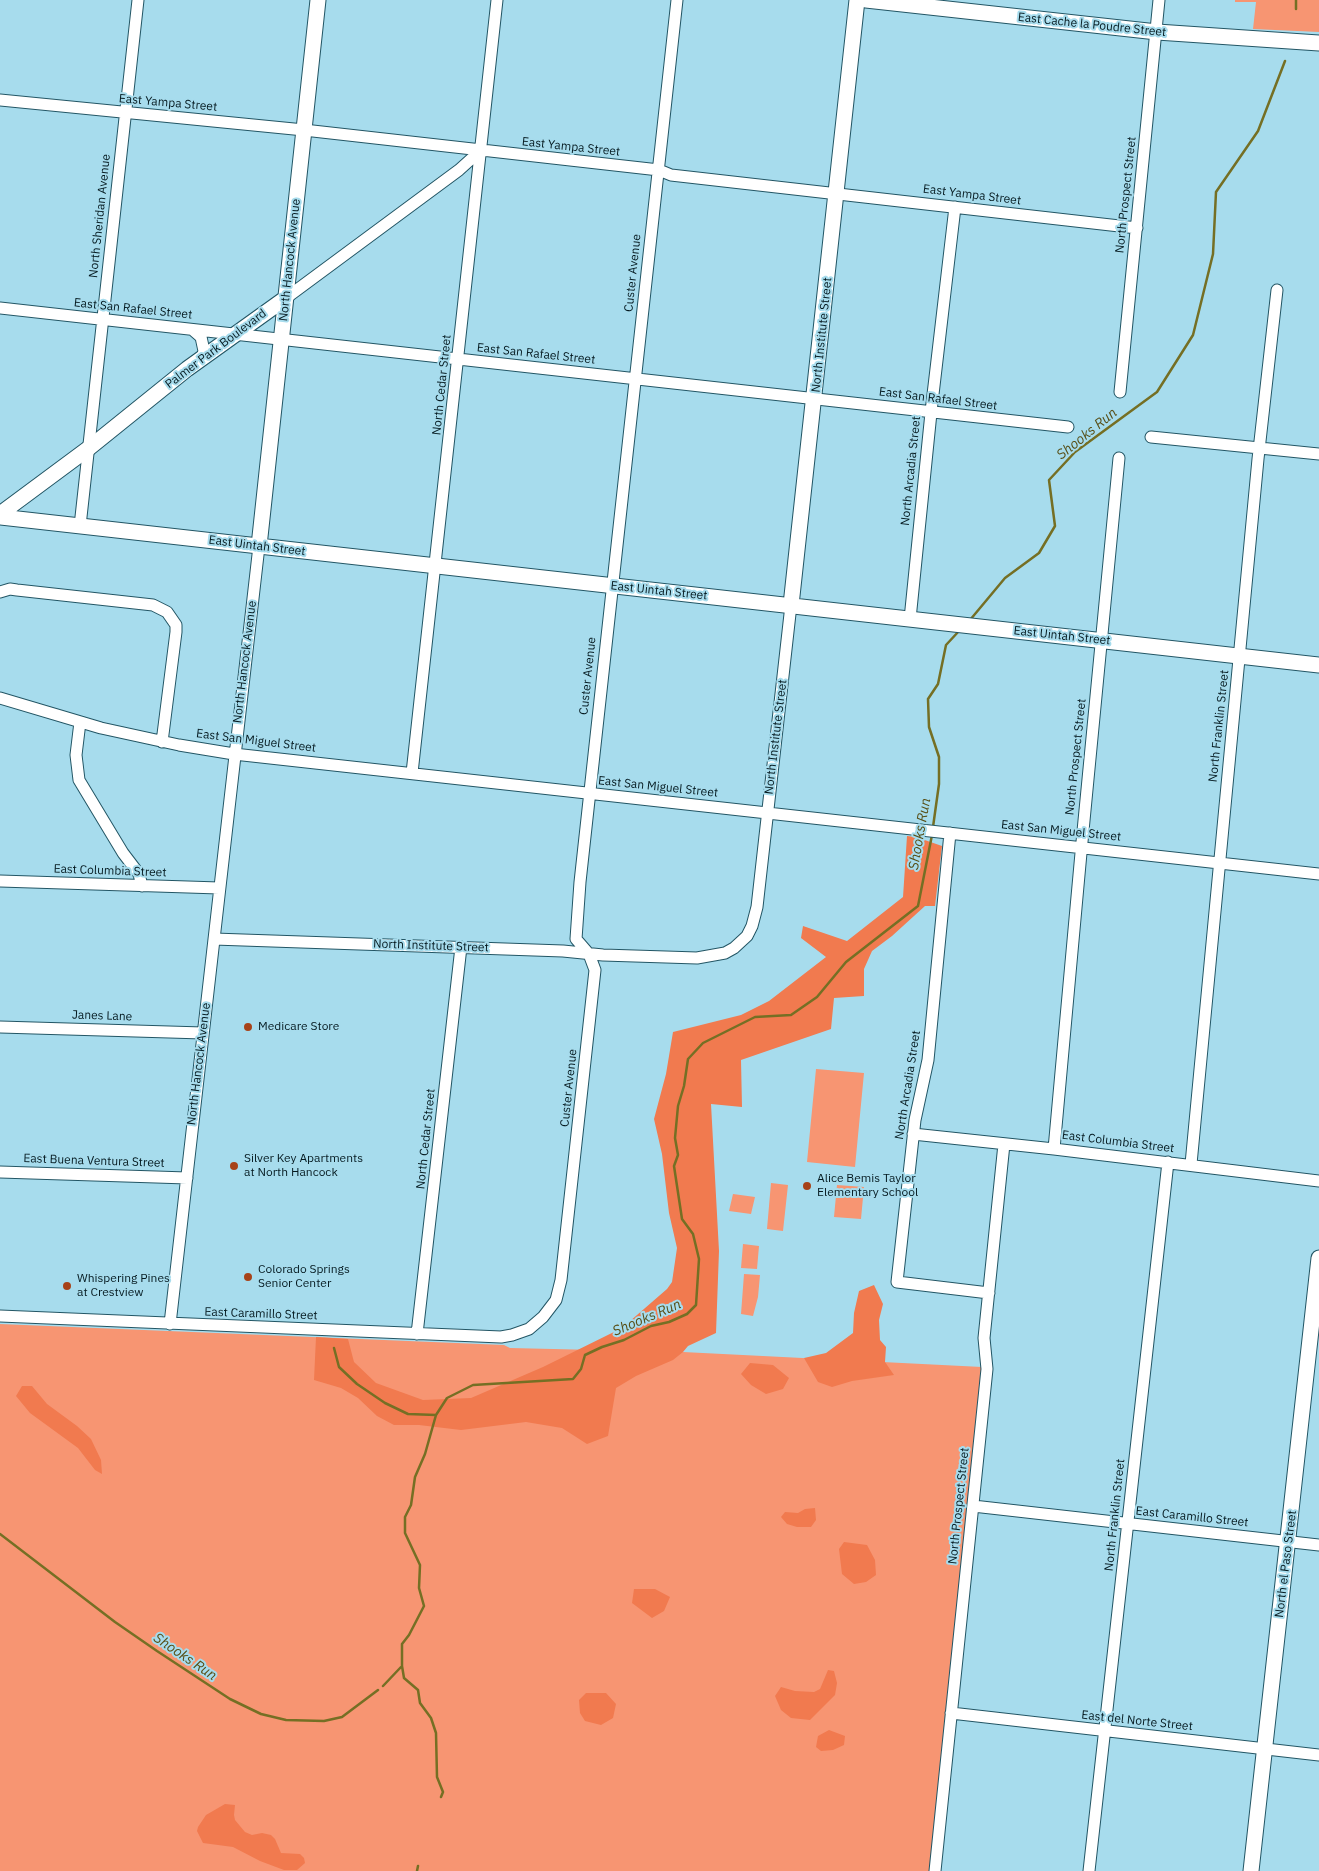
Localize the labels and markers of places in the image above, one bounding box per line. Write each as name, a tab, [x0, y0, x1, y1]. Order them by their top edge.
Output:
place label: Medicare Store	[258, 1020, 339, 1034]
marker: Medicare Store	[242, 1021, 254, 1033]
place label: Silver Key Apartments at North Hancock	[244, 1152, 363, 1180]
marker: Silver Key Apartments at North Hancock	[228, 1160, 240, 1172]
place label: Alice Bemis Taylor Elementary School	[817, 1172, 918, 1200]
marker: Alice Bemis Taylor Elementary School	[801, 1180, 813, 1192]
place label: Colorado Springs Senior Center	[258, 1263, 350, 1291]
marker: Colorado Springs Senior Center	[242, 1271, 254, 1283]
place label: Whispering Pines at Crestview	[77, 1272, 170, 1300]
marker: Whispering Pines at Crestview	[61, 1280, 73, 1292]

